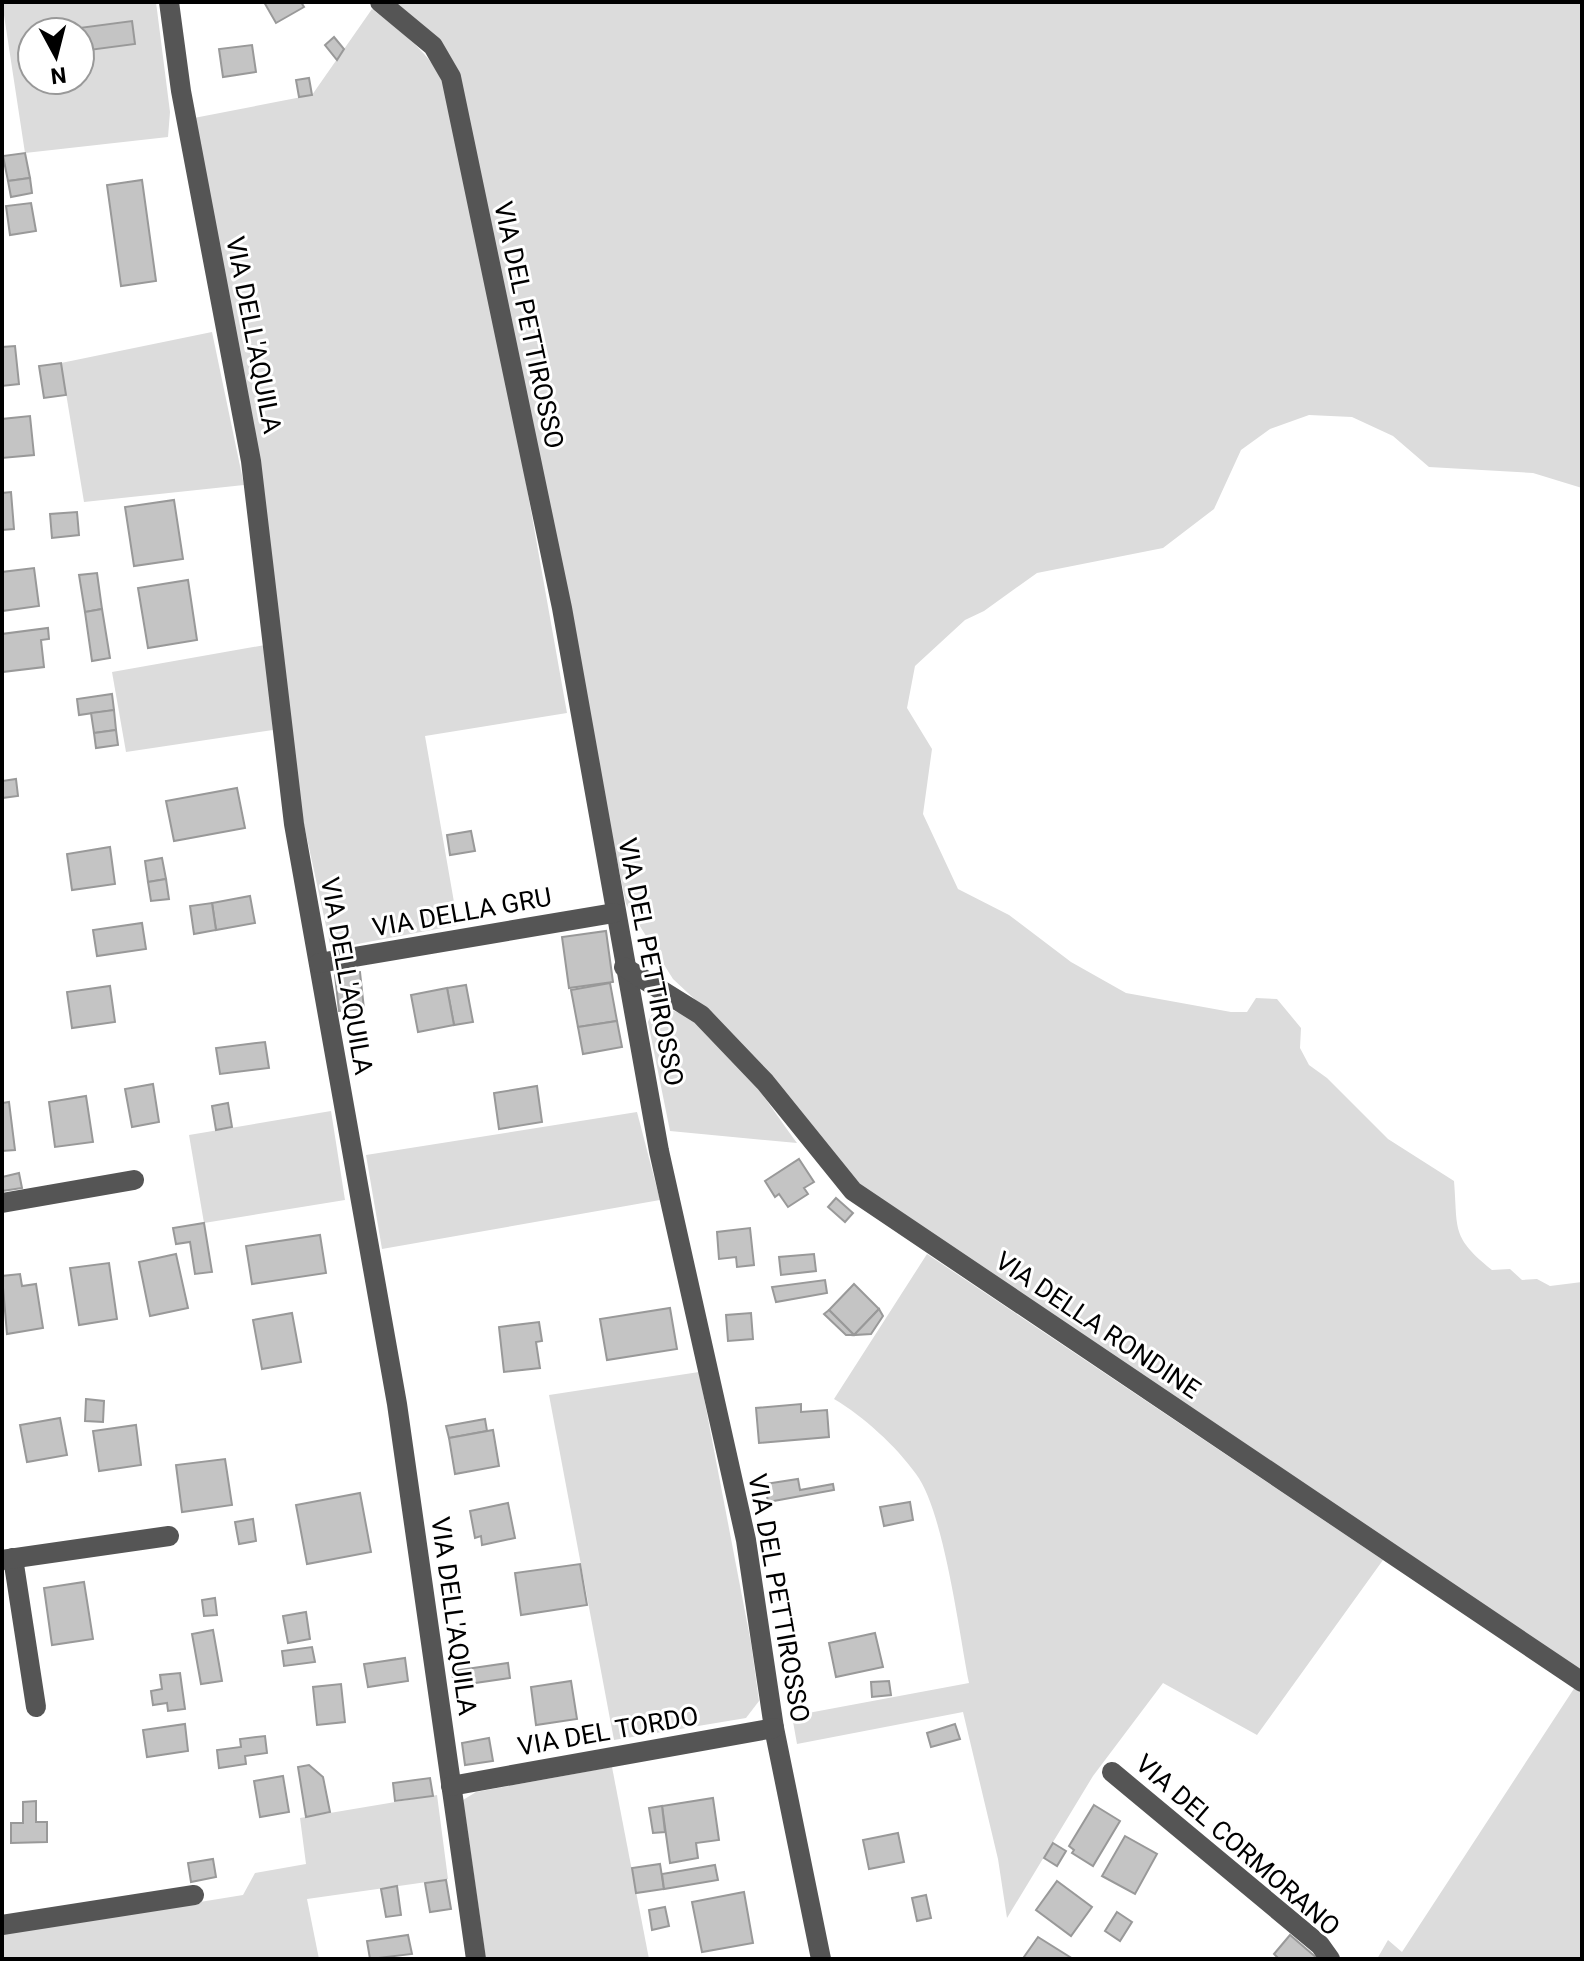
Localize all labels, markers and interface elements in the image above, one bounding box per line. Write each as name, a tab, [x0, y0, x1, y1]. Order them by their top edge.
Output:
north arrow	[16, 16, 96, 96]
text: N	[49, 62, 68, 89]
street label: VIA DEL PETTIROSSO	[488, 199, 570, 451]
street label: VIA DELL'AQUILA	[220, 234, 288, 436]
street label: VIA DEL PETTIROSSO	[612, 835, 690, 1089]
street label: VIA DELL'AQUILA	[315, 875, 379, 1077]
street label: VIA DELLA GRU	[370, 881, 554, 943]
street label: VIA DELLA RONDINE	[990, 1245, 1206, 1405]
street label: VIA DEL PETTIROSSO	[742, 1471, 816, 1725]
street label: VIA DELL'AQUILA	[425, 1515, 483, 1717]
street label: VIA DEL TORDO	[515, 1700, 701, 1762]
street label: VIA DEL CORMORANO	[1130, 1748, 1346, 1942]

